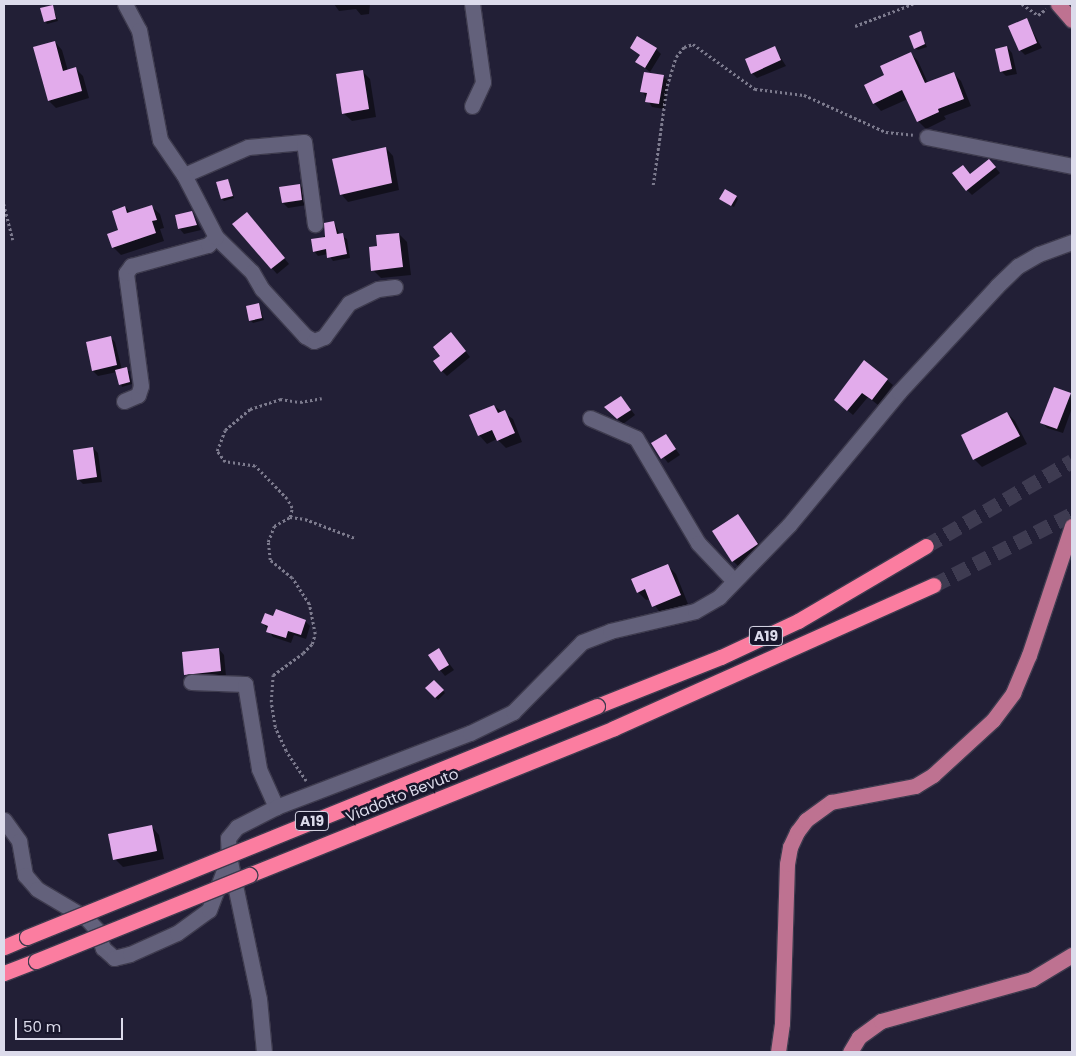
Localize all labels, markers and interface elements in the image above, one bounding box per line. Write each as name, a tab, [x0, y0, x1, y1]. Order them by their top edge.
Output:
road number: A19	[748, 624, 784, 648]
street label: Viadotto Bevuto	[343, 764, 461, 826]
road number: A19	[294, 809, 330, 832]
scale bar	[18, 1008, 125, 1040]
text: 50 m	[23, 1016, 61, 1037]

